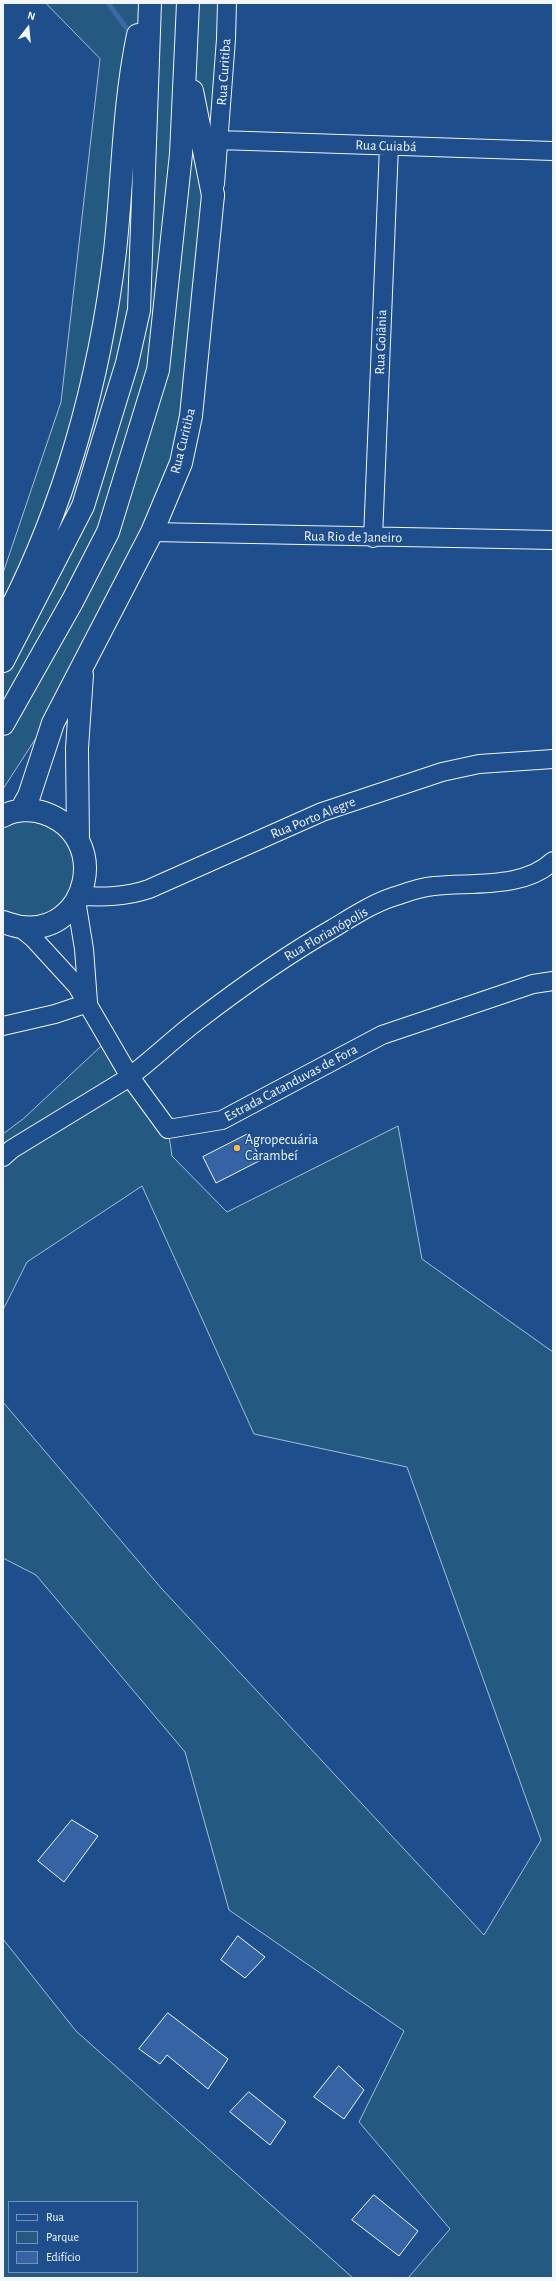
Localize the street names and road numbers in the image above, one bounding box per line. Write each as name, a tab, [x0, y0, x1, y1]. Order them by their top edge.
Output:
street label: Rua Curitiba	[213, 38, 235, 106]
street label: Rua Cuiabá	[355, 137, 417, 155]
street label: Rua Goiânia	[371, 309, 391, 375]
street label: Rua Curitiba	[167, 406, 199, 476]
street label: Rua Rio de Janeiro	[304, 528, 402, 546]
street label: Rua Porto Alegre	[268, 793, 358, 843]
street label: Rua Florianópolis	[281, 903, 371, 965]
street label: Estrada Catanduvas de Fora	[222, 1041, 360, 1125]

